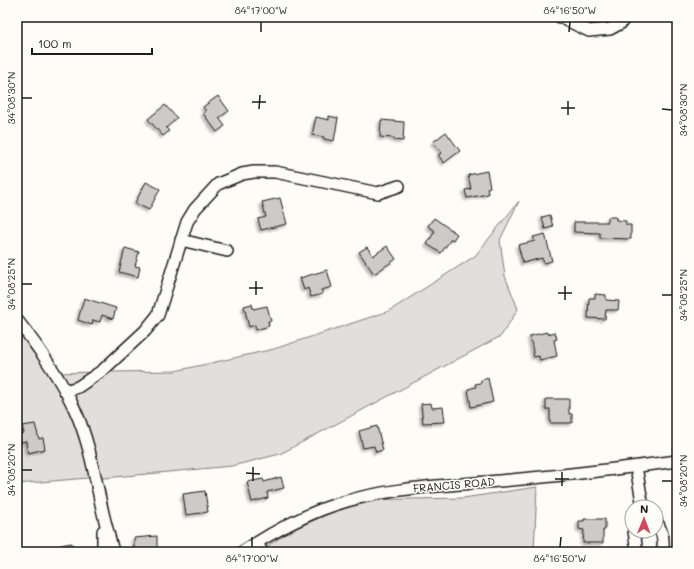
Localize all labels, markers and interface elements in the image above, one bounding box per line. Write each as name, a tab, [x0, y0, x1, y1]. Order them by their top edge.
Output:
text: 84°17'00"W	[235, 3, 288, 17]
text: 84°16'50"W	[544, 3, 597, 17]
scale bar	[32, 30, 152, 56]
text: 100 m	[38, 35, 72, 51]
text: 34°08'30"N	[4, 72, 18, 124]
text: 34°08'30"N	[676, 84, 690, 136]
text: 34°08'25"N	[4, 258, 18, 310]
text: 34°08'25"N	[676, 269, 690, 321]
text: 34°08'20"N	[4, 444, 18, 496]
text: 34°08'20"N	[676, 455, 690, 507]
street label: FRANCIS ROAD	[412, 473, 496, 496]
north arrow	[624, 499, 664, 539]
text: N	[640, 501, 648, 516]
text: 84°17'00"W	[226, 551, 279, 565]
text: 84°16'50"W	[534, 551, 587, 565]

